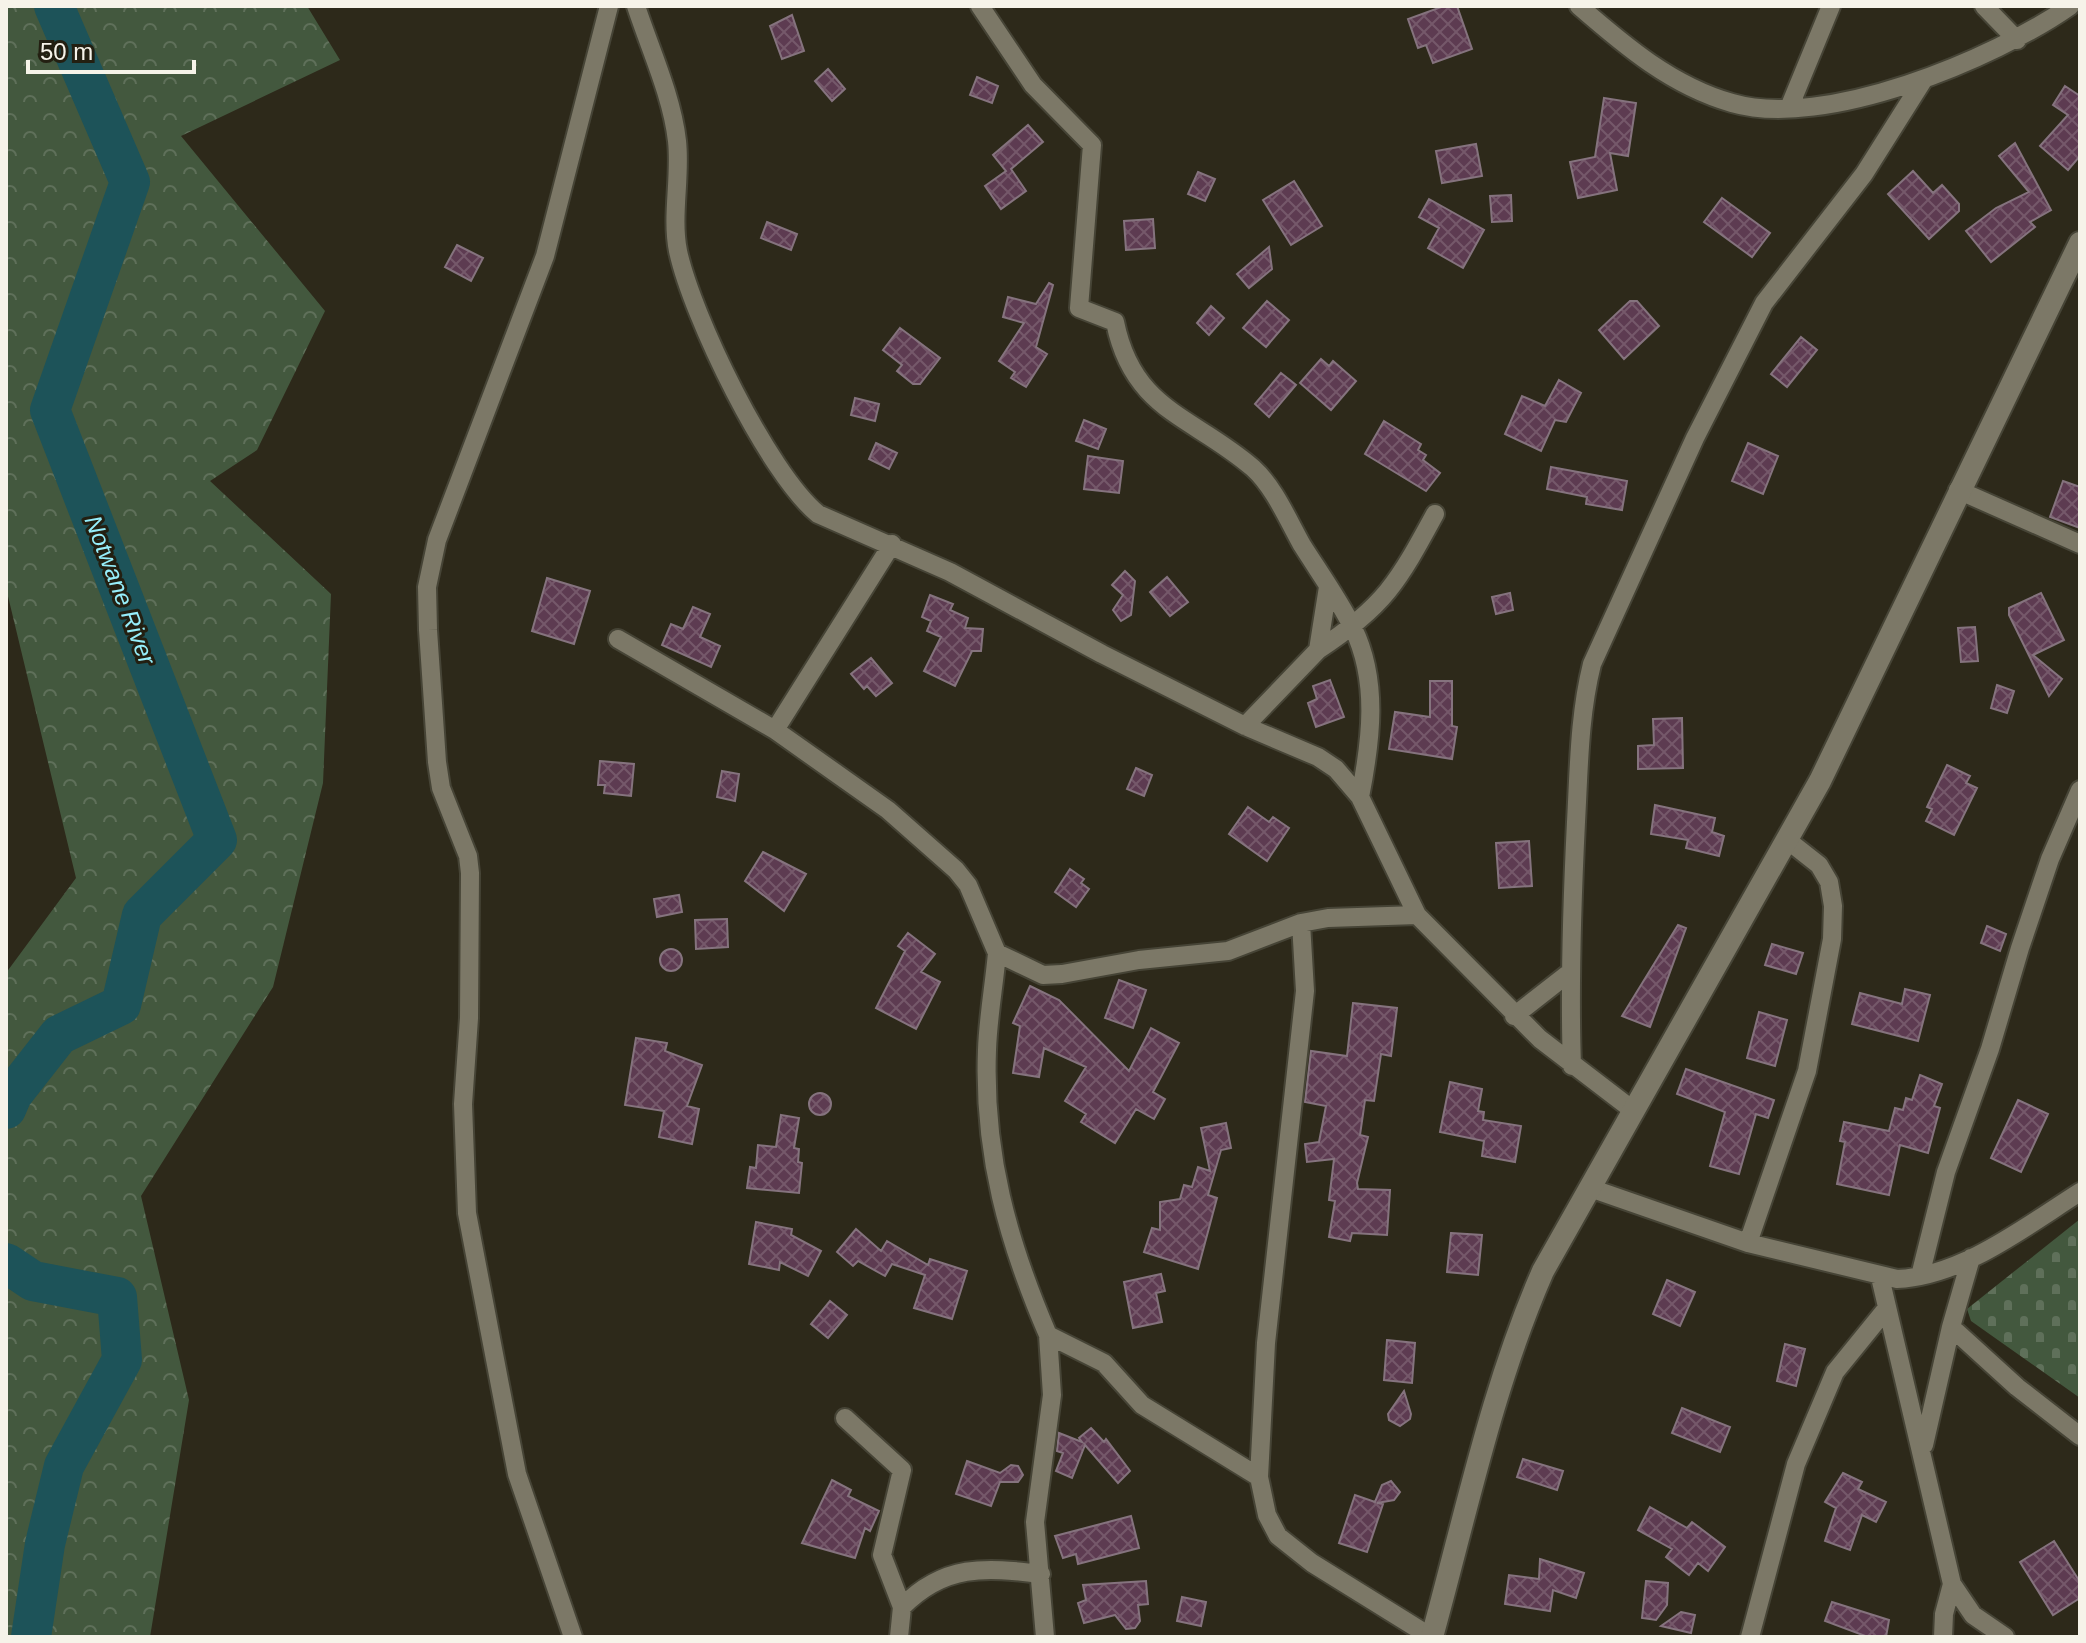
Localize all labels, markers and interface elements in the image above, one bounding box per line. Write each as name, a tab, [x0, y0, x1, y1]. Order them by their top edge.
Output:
scale bar	[28, 24, 194, 74]
text: 50 m	[40, 38, 93, 65]
water label: Notwane River	[80, 512, 162, 669]

